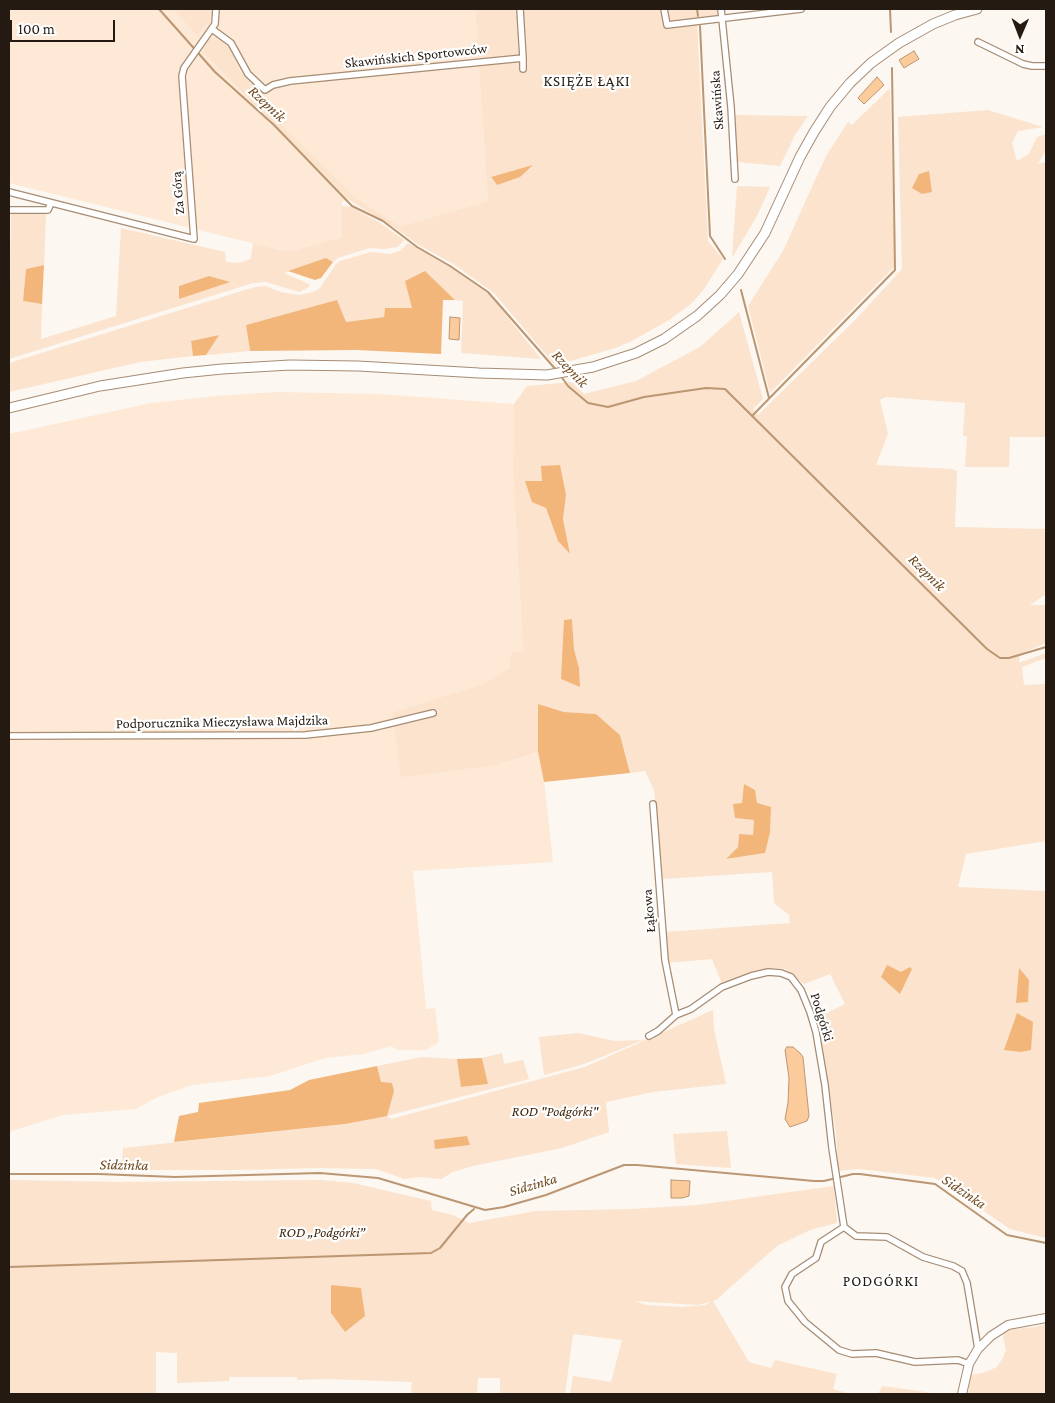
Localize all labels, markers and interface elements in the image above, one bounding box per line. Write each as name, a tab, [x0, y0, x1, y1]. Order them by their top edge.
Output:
scale bar	[12, 10, 118, 42]
north arrow	[995, 10, 1045, 60]
text: 100 m	[18, 21, 55, 37]
street label: Skawińskich Sportowców	[344, 40, 488, 72]
text: N	[1015, 42, 1025, 58]
street label: Skawińska	[707, 70, 727, 130]
district label: KSIĘŻE ŁĄKI	[542, 72, 632, 90]
water label: Rzepnik	[244, 82, 290, 126]
street label: Za Górą	[168, 171, 188, 215]
water label: Rzepnik	[548, 346, 592, 392]
water label: Rzepnik	[905, 551, 949, 595]
street label: Podporucznika Mieczysława Majdzika	[116, 712, 328, 732]
street label: Łąkowa	[639, 889, 659, 933]
street label: Podgórki	[807, 991, 837, 1043]
park label: ROD "Podgórki"	[512, 1104, 598, 1120]
water label: Sidzinka	[99, 1156, 149, 1174]
water label: Sidzinka	[507, 1170, 559, 1200]
water label: Sidzinka	[939, 1171, 989, 1213]
park label: ROD „Podgórki”	[279, 1225, 365, 1241]
district label: PODGÓRKI	[842, 1272, 920, 1290]

